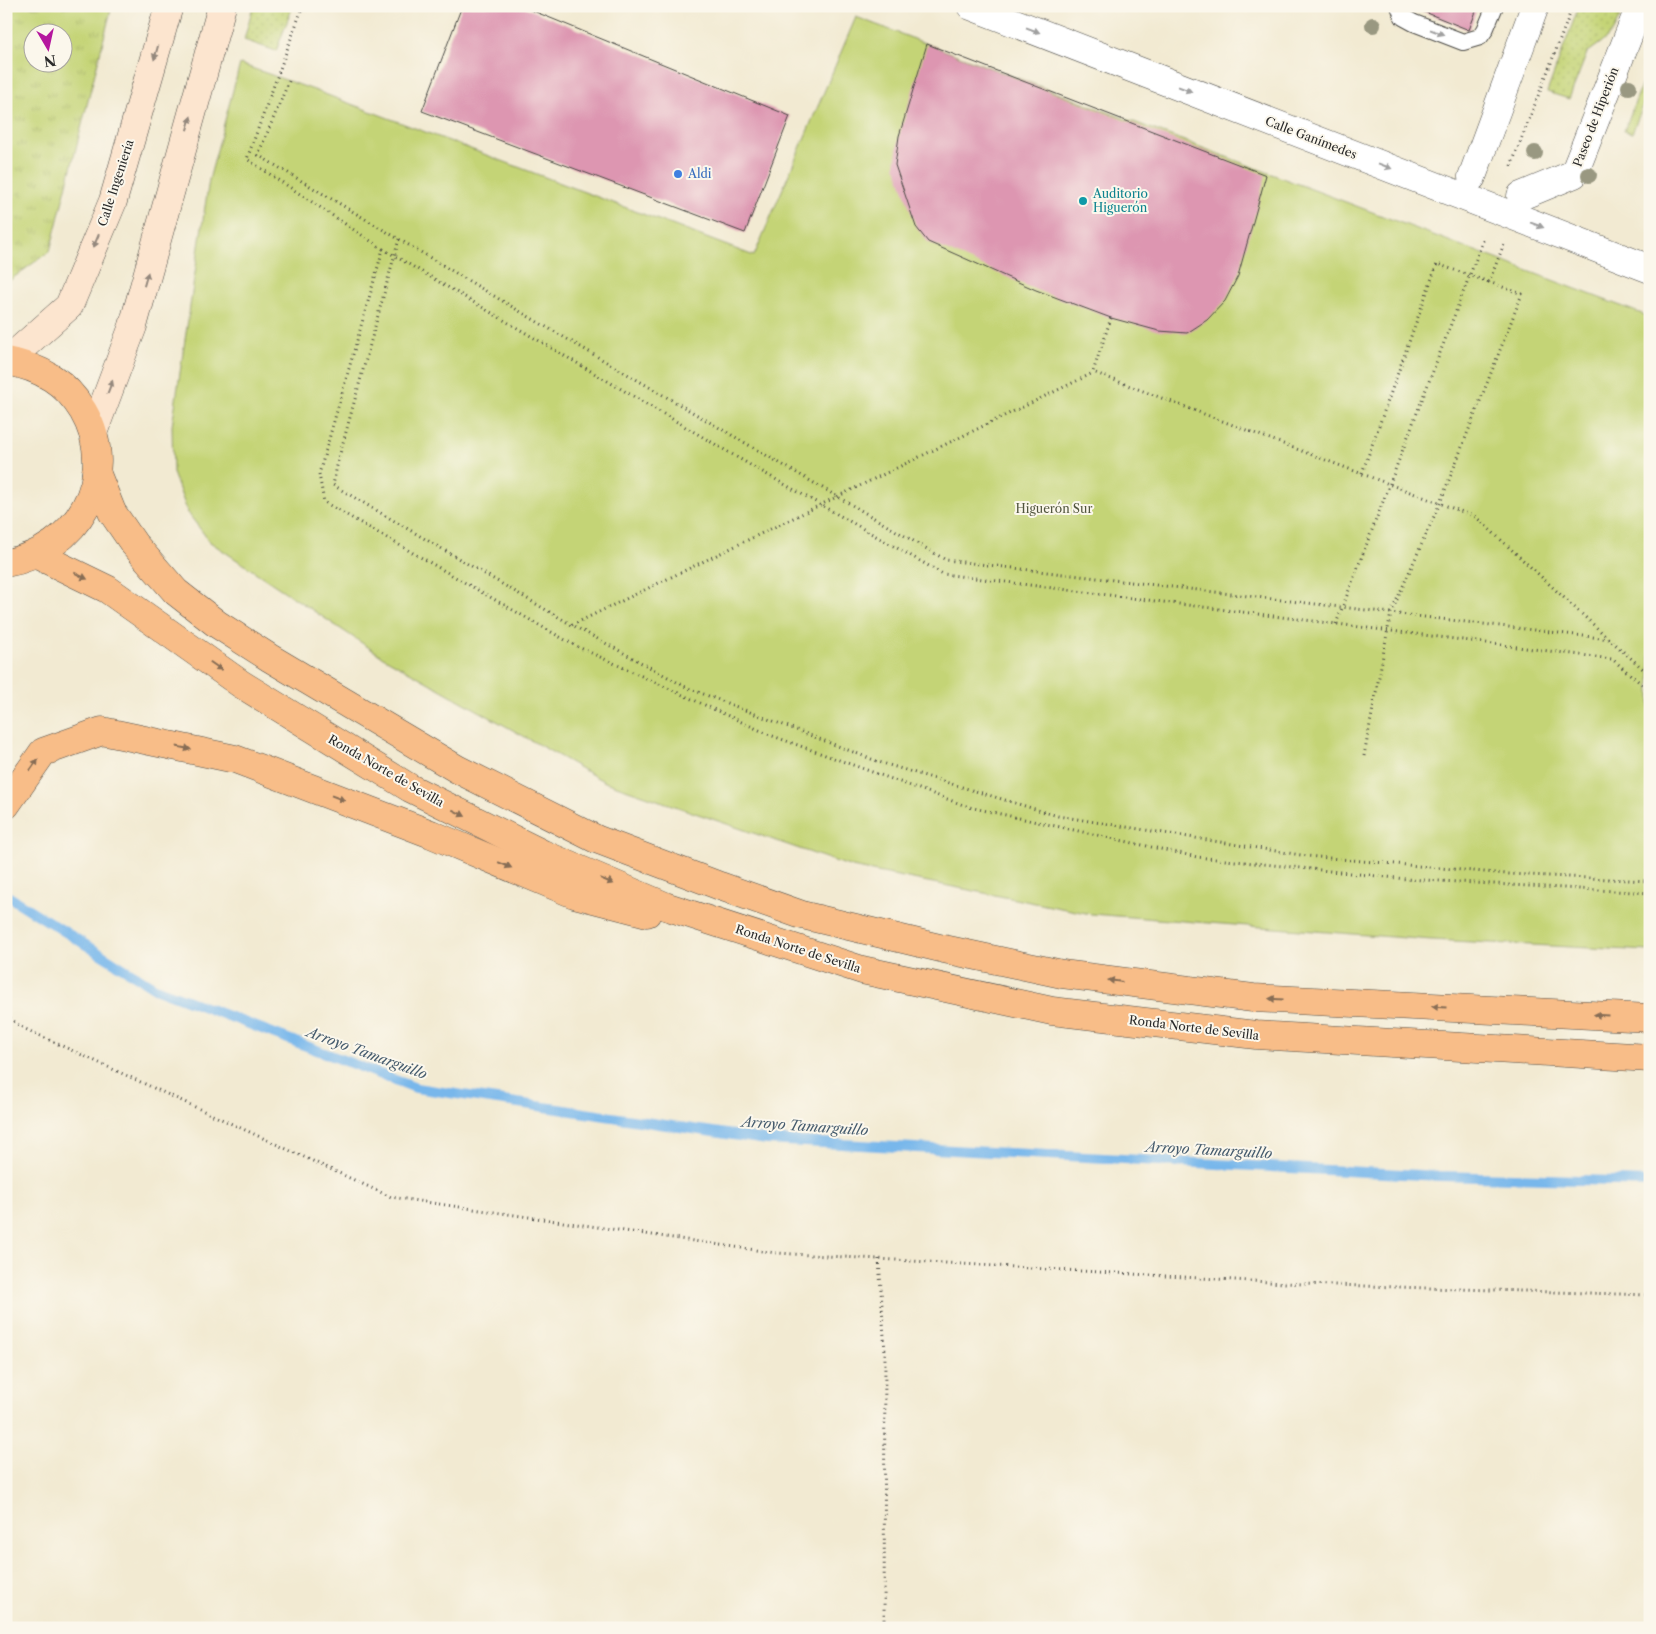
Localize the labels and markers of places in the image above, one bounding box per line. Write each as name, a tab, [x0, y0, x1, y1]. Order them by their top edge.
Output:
place label: Aldi	[687, 166, 712, 181]
marker: Aldi	[672, 168, 684, 180]
place label: Auditorio Higuerón	[1092, 186, 1148, 215]
marker: Auditorio Higuerón	[1077, 195, 1089, 207]

